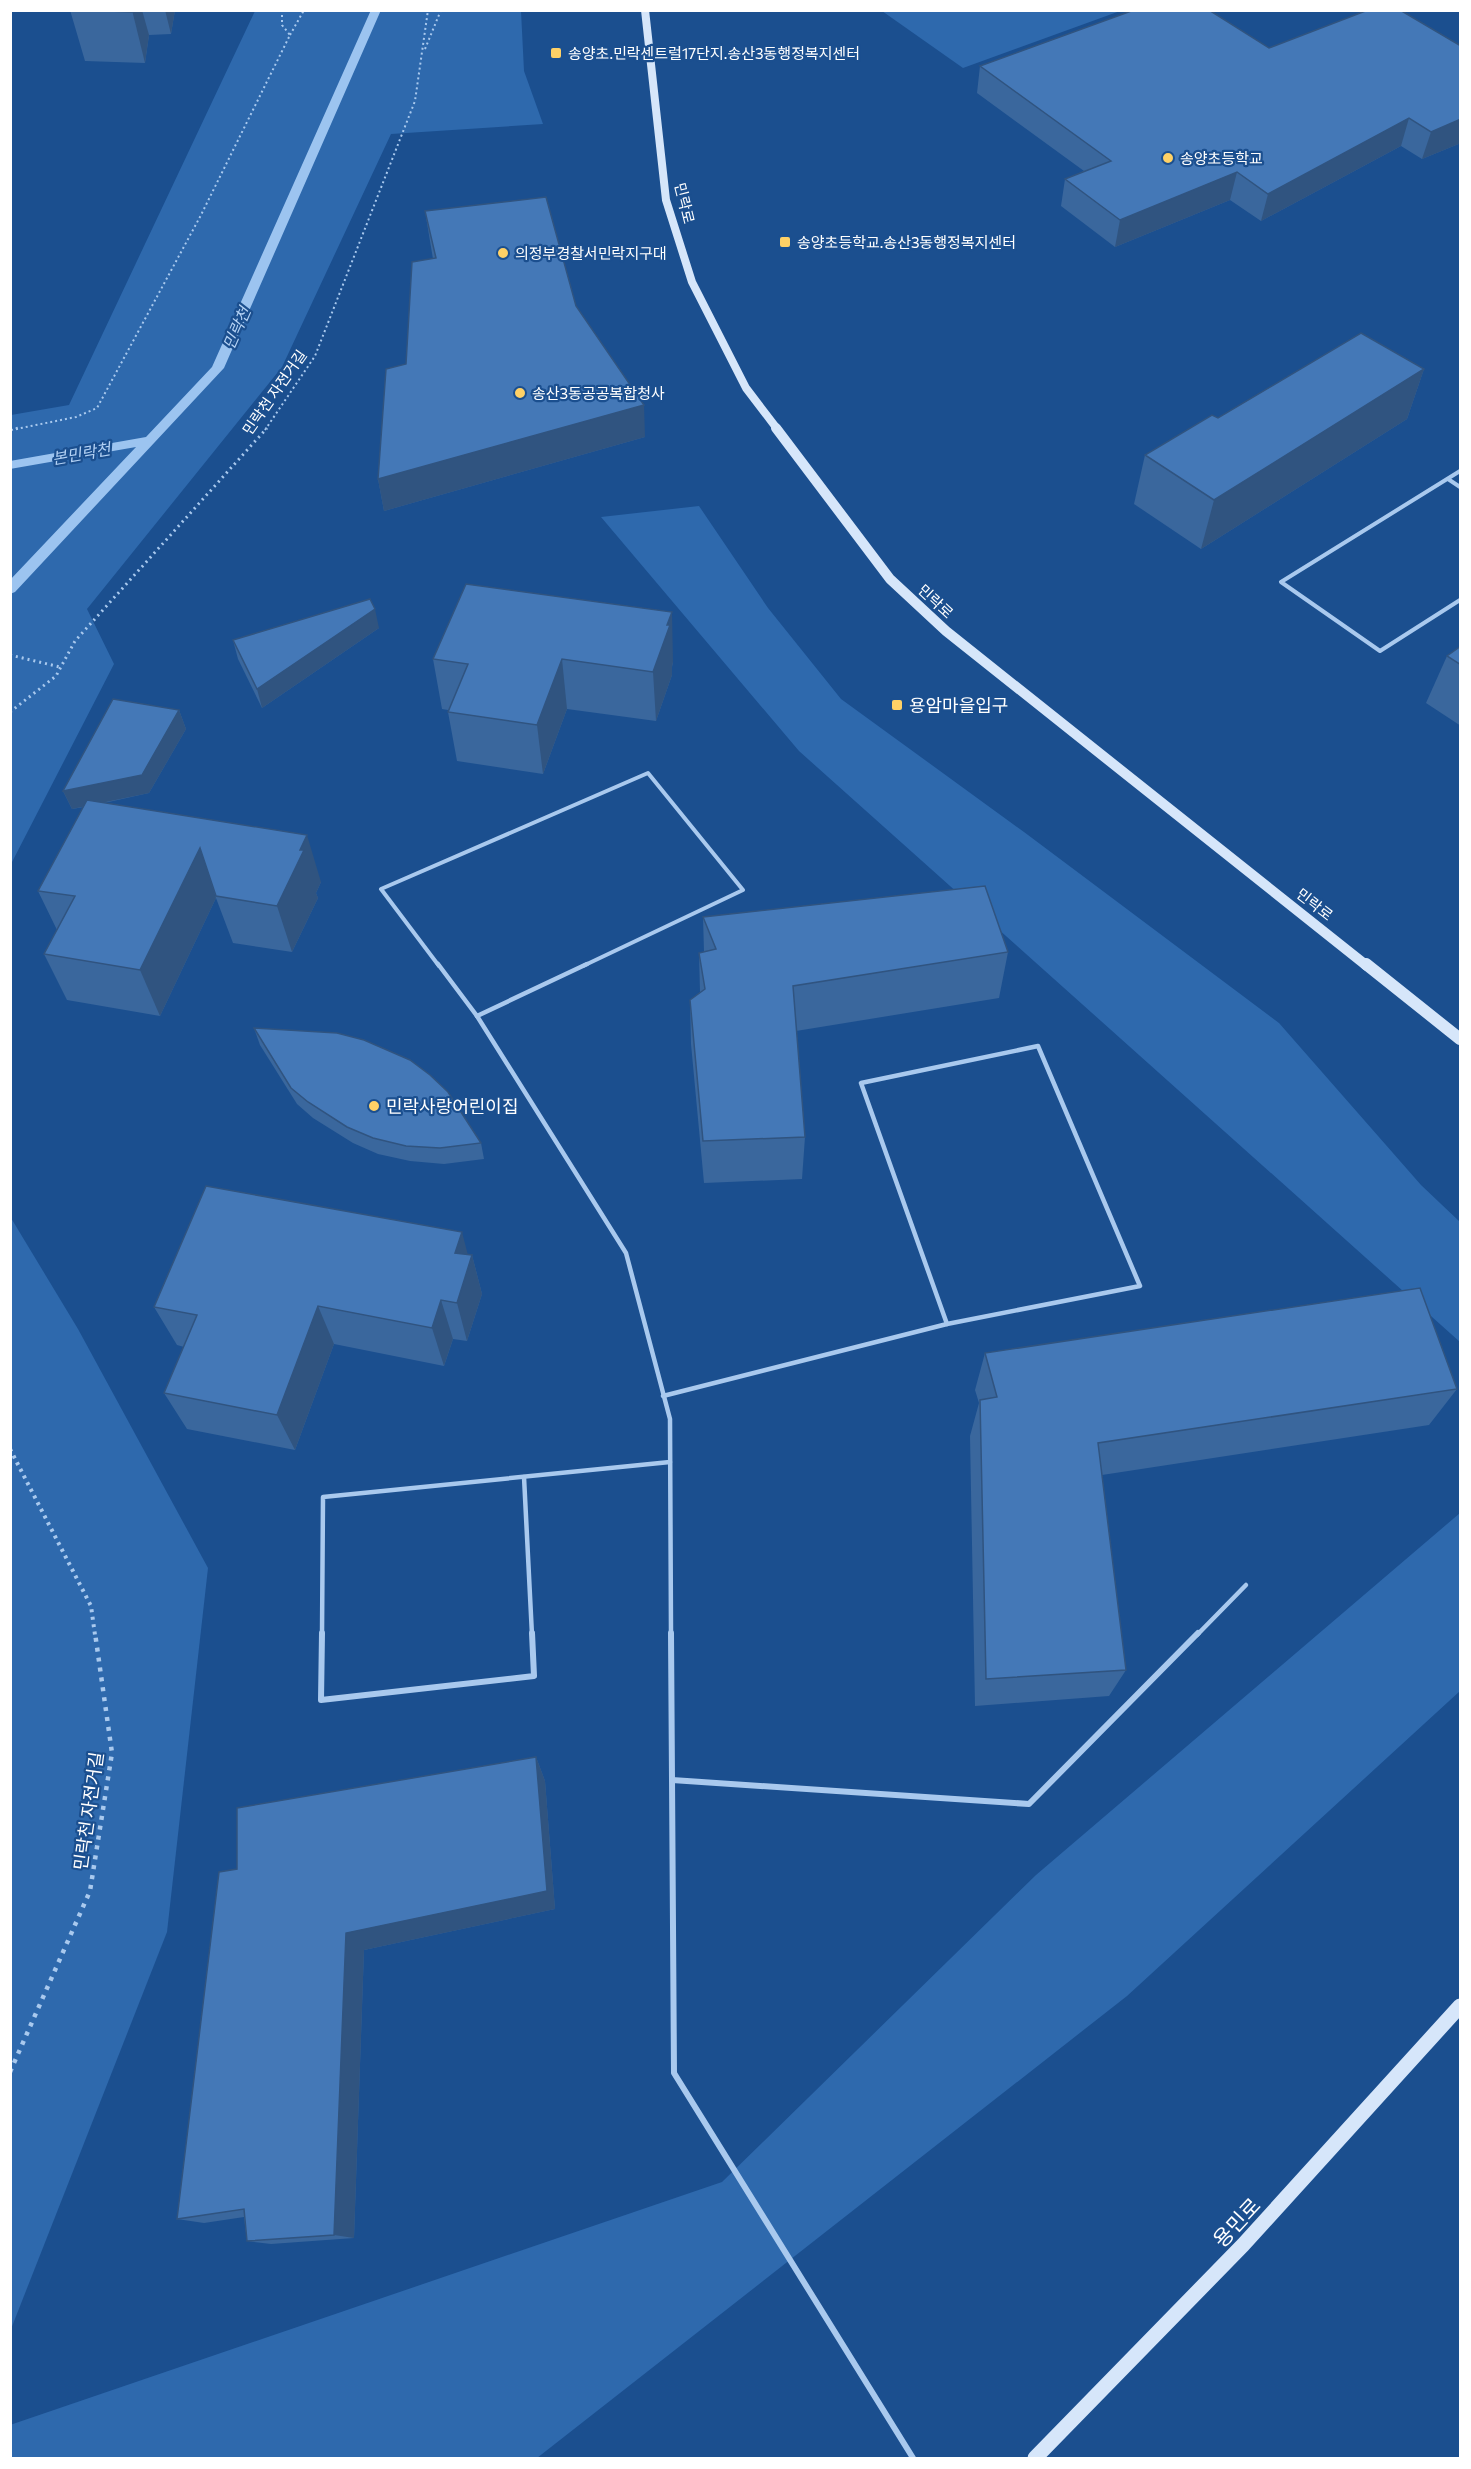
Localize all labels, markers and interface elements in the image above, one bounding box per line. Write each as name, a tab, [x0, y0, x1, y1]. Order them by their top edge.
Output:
place label: 송양초.민락센트럴17단지.송산3동행정복지센터	[568, 44, 860, 62]
marker: 송양초.민락센트럴17단지.송산3동행정복지센터	[549, 46, 563, 60]
place label: 송양초등학교	[1180, 149, 1263, 167]
marker: 송양초등학교	[1161, 151, 1175, 165]
street label: 민락로	[671, 181, 699, 225]
place label: 송양초등학교.송산3동행정복지센터	[797, 233, 1016, 251]
marker: 송양초등학교.송산3동행정복지센터	[778, 235, 792, 249]
place label: 의정부경찰서민락지구대	[515, 244, 667, 262]
marker: 의정부경찰서민락지구대	[496, 246, 510, 260]
water label: 민락천	[218, 302, 255, 352]
street label: 민락천 자전거길	[238, 346, 310, 438]
place label: 송산3동공공복합청사	[532, 384, 665, 402]
marker: 송산3동공공복합청사	[513, 386, 527, 400]
water label: 본민락천	[50, 438, 114, 467]
street label: 민락로	[915, 580, 957, 622]
place label: 용암마을입구	[909, 694, 1008, 716]
marker: 용암마을입구	[890, 698, 904, 712]
street label: 민락로	[1293, 884, 1337, 924]
place label: 민락사랑어린이집	[386, 1095, 518, 1117]
marker: 민락사랑어린이집	[367, 1099, 381, 1113]
street label: 민락천 자전거길	[69, 1750, 107, 1872]
street label: 용민로	[1207, 2192, 1265, 2252]

